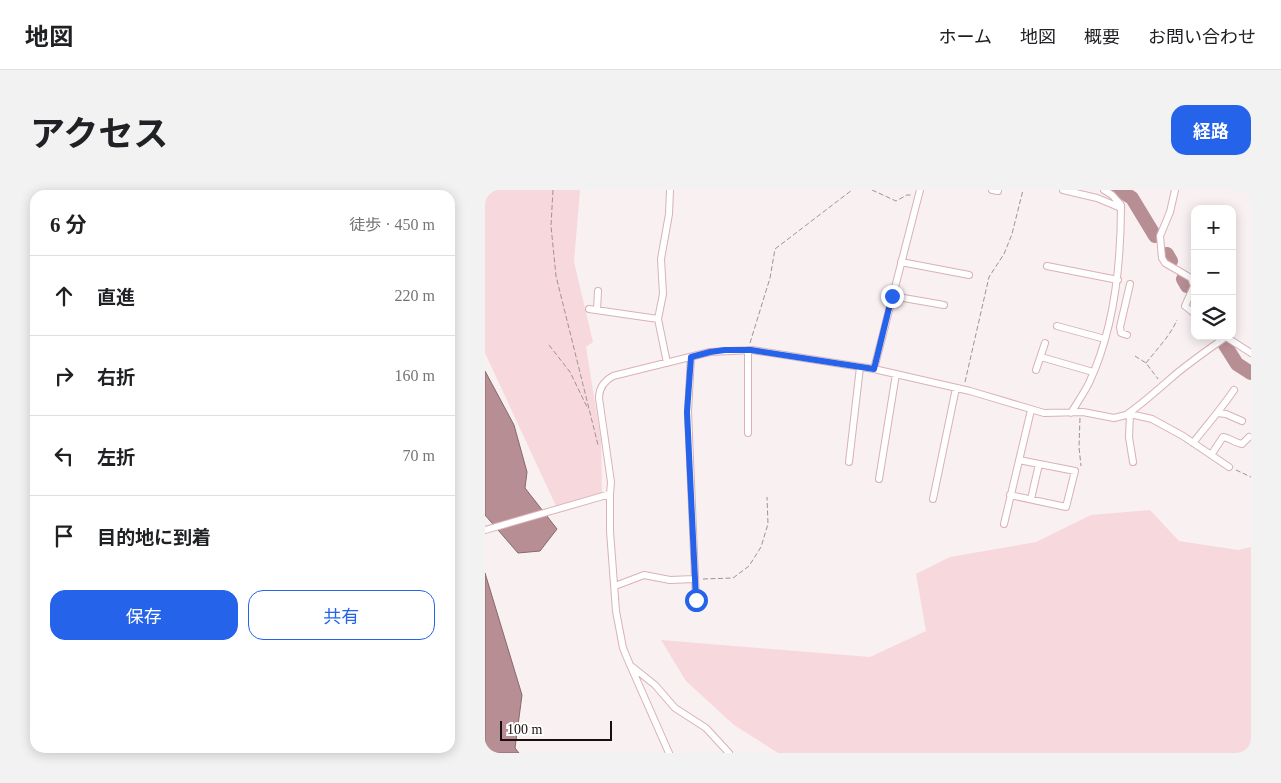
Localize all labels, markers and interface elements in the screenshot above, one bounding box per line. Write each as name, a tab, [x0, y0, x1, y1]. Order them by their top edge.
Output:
text: 地図	[25, 24, 73, 50]
text: ホーム	[939, 27, 992, 47]
text: 地図	[1020, 27, 1056, 47]
text: 概要	[1084, 27, 1120, 47]
text: お問い合わせ	[1148, 27, 1256, 47]
button: 経路	[1171, 105, 1251, 155]
text: アクセス	[30, 115, 168, 154]
map controls	[1191, 205, 1236, 340]
button: +	[1191, 205, 1236, 250]
text: 6 分	[50, 213, 87, 237]
text: 徒歩 · 450 m	[349, 216, 435, 233]
button: −	[1191, 250, 1236, 295]
icon: ahead	[50, 282, 78, 310]
route end	[881, 285, 904, 308]
text: 直進	[97, 287, 135, 308]
text: 220 m	[395, 287, 435, 304]
button: layers	[1191, 295, 1236, 340]
icon: right	[50, 362, 78, 390]
text: 右折	[97, 367, 135, 388]
text: 160 m	[395, 367, 435, 384]
icon: left	[50, 442, 78, 470]
text: 左折	[97, 447, 135, 468]
text: 70 m	[403, 447, 435, 464]
icon: arrive	[50, 522, 78, 550]
text: 目的地に到着	[97, 527, 211, 548]
route start	[685, 589, 708, 612]
button: 保存	[50, 590, 238, 640]
button: 共有	[248, 590, 435, 640]
scale bar	[500, 718, 613, 741]
text: 100 m	[507, 722, 542, 737]

